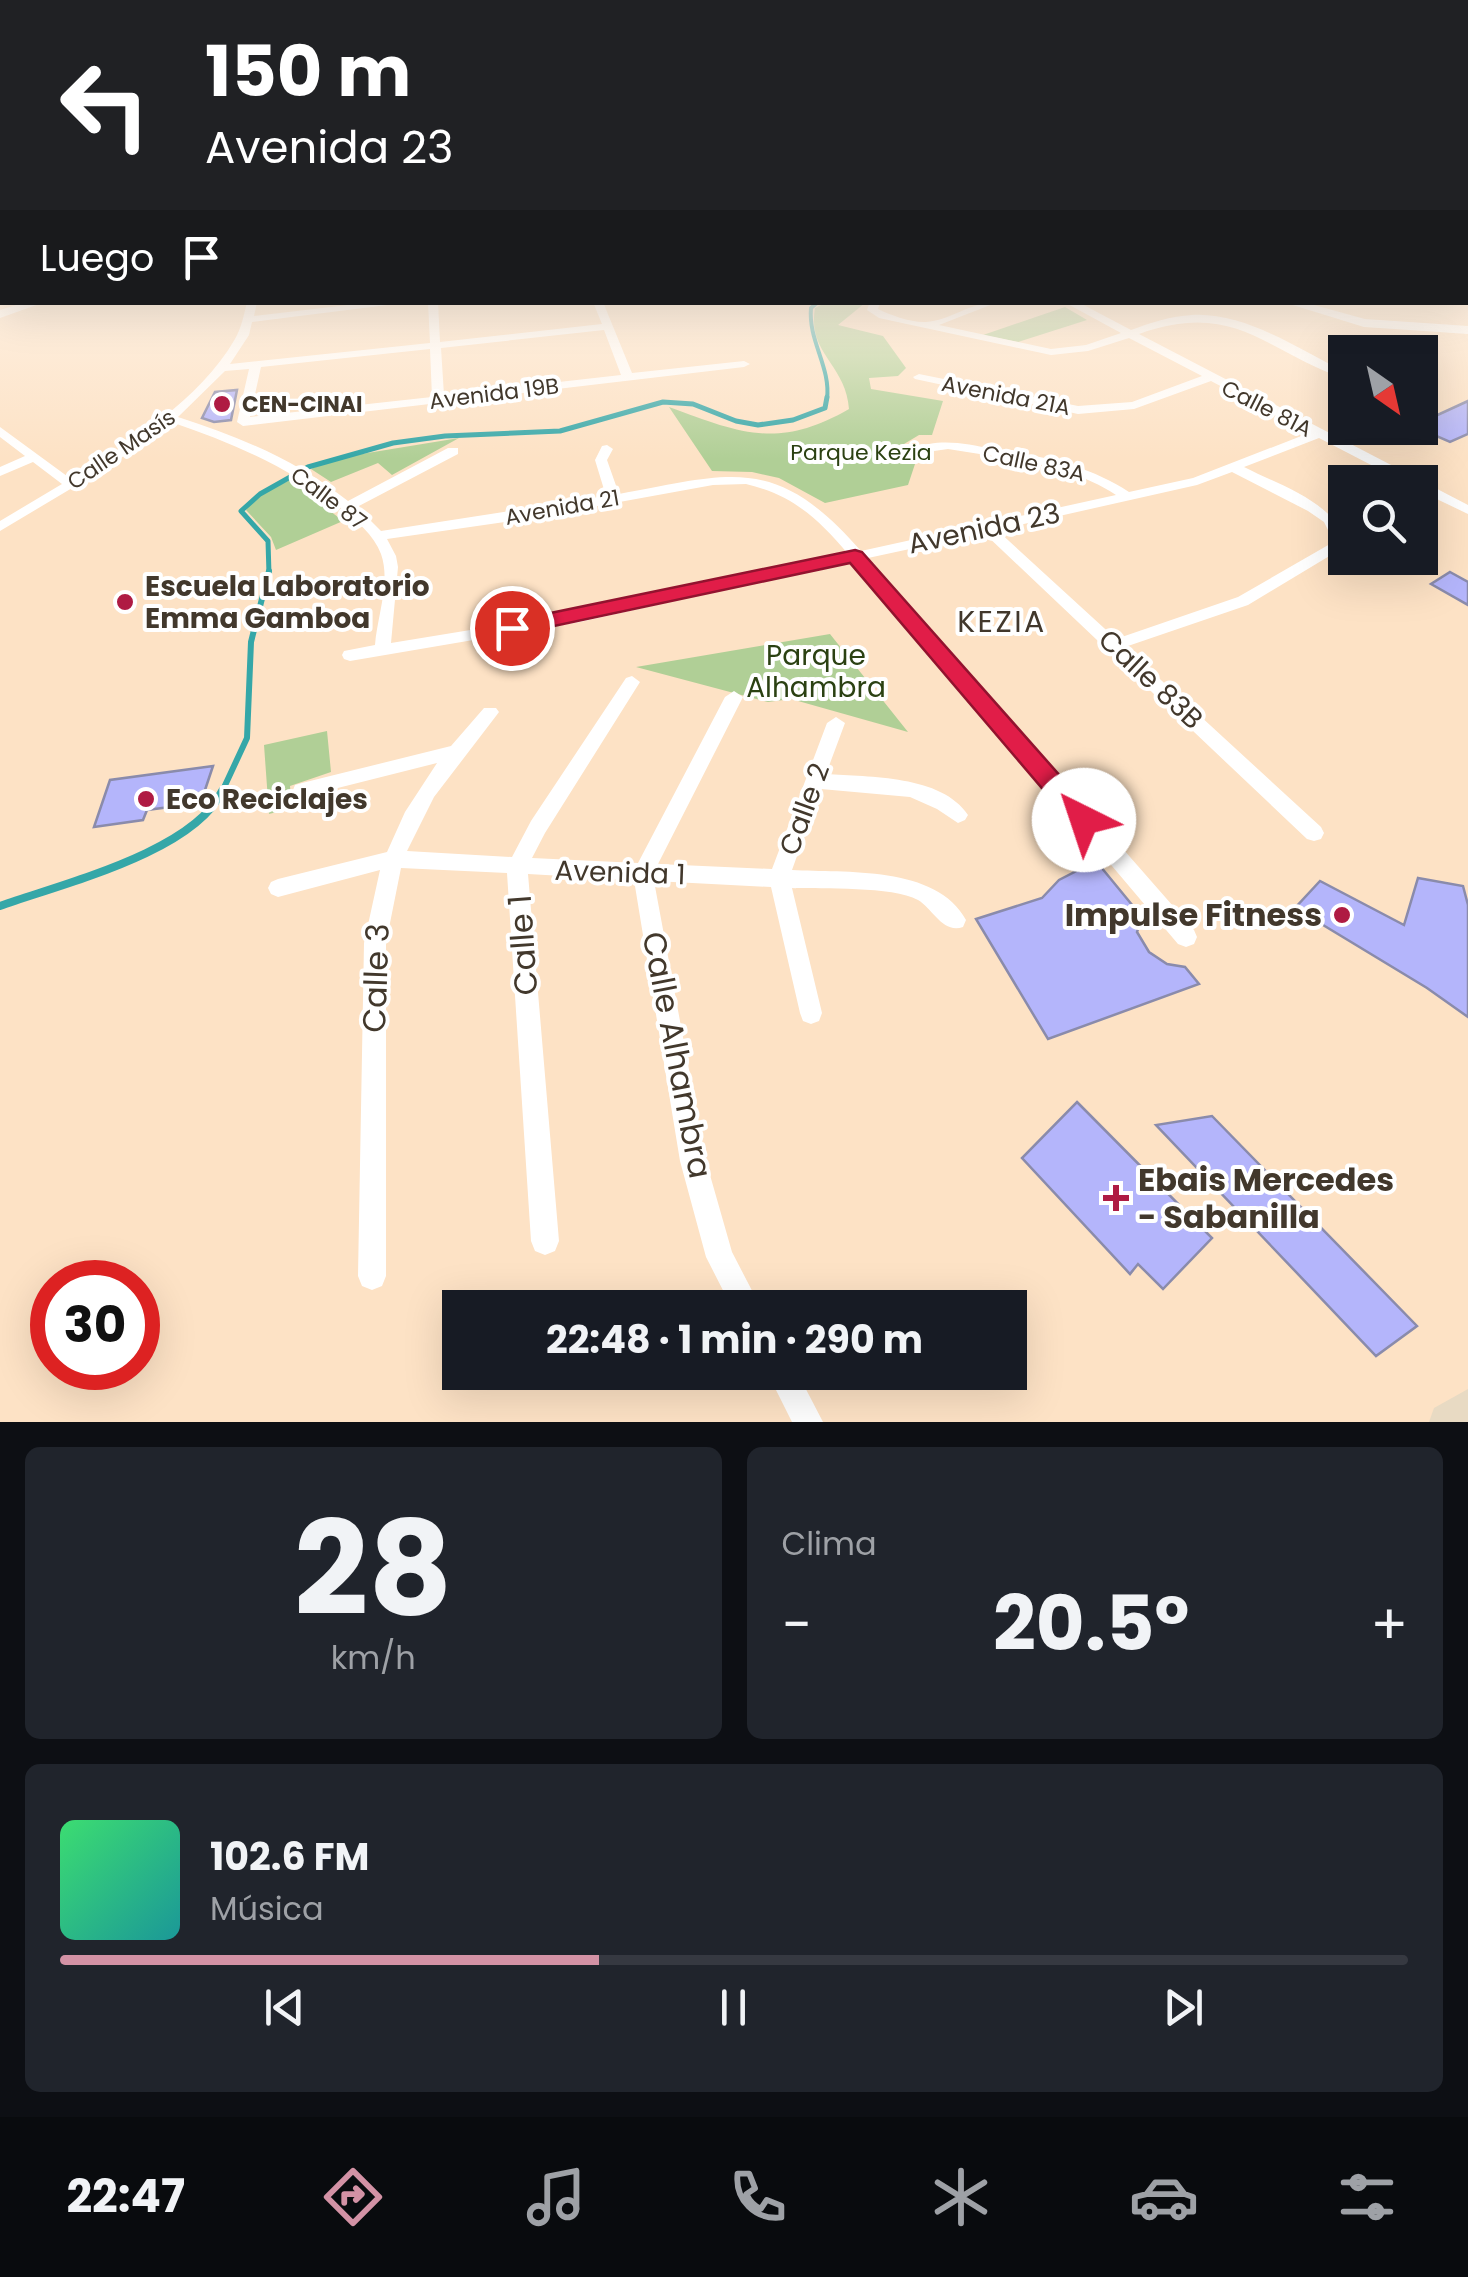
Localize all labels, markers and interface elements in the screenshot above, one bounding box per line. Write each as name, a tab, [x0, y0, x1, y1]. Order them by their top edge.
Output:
text: 150 m	[205, 22, 411, 121]
icon: left	[40, 40, 170, 170]
text: Avenida 23	[205, 116, 454, 179]
icon: arrive	[174, 230, 229, 285]
text: Luego	[40, 231, 154, 284]
north arrow	[1328, 335, 1438, 445]
map controls	[1328, 335, 1438, 575]
street label: Avenida 21A	[939, 368, 1073, 423]
street label: Avenida 19B	[428, 370, 561, 417]
street label: Calle 81A	[1216, 372, 1318, 445]
place label: CEN-CINAI	[242, 389, 362, 420]
marker: CEN-CINAI	[211, 393, 233, 415]
street label: Calle Masís	[61, 402, 182, 497]
park label: Parque Kezia	[790, 437, 932, 468]
street label: Calle 83A	[980, 438, 1088, 489]
street label: Calle 87	[284, 460, 373, 537]
button: search	[1328, 465, 1438, 575]
street label: Avenida 21	[502, 482, 622, 533]
street label: Avenida 23	[904, 493, 1064, 564]
place label: Escuela Laboratorio Emma Gamboa	[145, 567, 430, 638]
pin	[470, 586, 555, 671]
marker: Escuela Laboratorio Emma Gamboa	[114, 591, 136, 613]
district label: KEZIA	[957, 600, 1047, 643]
icon: arrive	[485, 601, 540, 656]
street label: Calle 83B	[1090, 621, 1212, 738]
park label: Parque Alhambra	[746, 636, 886, 707]
street label: Calle 2	[770, 758, 839, 861]
position arrow	[1032, 768, 1136, 872]
place label: Eco Reciclajes	[166, 780, 368, 819]
marker: Eco Reciclajes	[135, 788, 157, 810]
street label: Avenida 1	[554, 851, 686, 894]
place label: Impulse Fitness	[1065, 892, 1322, 937]
street label: Calle 1	[497, 893, 548, 997]
marker: Impulse Fitness	[1331, 904, 1353, 926]
street label: Calle 3	[351, 923, 400, 1033]
street label: Calle Alhambra	[632, 928, 723, 1182]
place label: Ebais Mercedes - Sabanilla	[1138, 1157, 1394, 1239]
marker: Ebais Mercedes - Sabanilla	[1103, 1185, 1129, 1211]
speed limit sign: 30	[30, 1260, 160, 1390]
text: 22:48 · 1 min · 290 m	[546, 1313, 923, 1366]
text: 28	[294, 1477, 452, 1660]
text: Clima	[782, 1521, 877, 1566]
text: 20.5°	[993, 1571, 1189, 1676]
text: −	[782, 1586, 812, 1663]
text: +	[1370, 1586, 1408, 1663]
text: km/h	[331, 1635, 416, 1680]
text: 102.6 FM	[210, 1830, 369, 1883]
text: Música	[210, 1886, 324, 1931]
icon: previous	[257, 1980, 312, 2035]
icon: pause	[706, 1980, 761, 2035]
icon: next	[1156, 1980, 1211, 2035]
icon: directions	[318, 2162, 388, 2232]
icon: music	[521, 2162, 591, 2232]
icon: phone	[723, 2162, 793, 2232]
icon: climate	[926, 2162, 996, 2232]
icon: car	[1129, 2162, 1199, 2232]
icon: filters	[1332, 2162, 1402, 2232]
text: 22:47	[66, 2165, 185, 2228]

